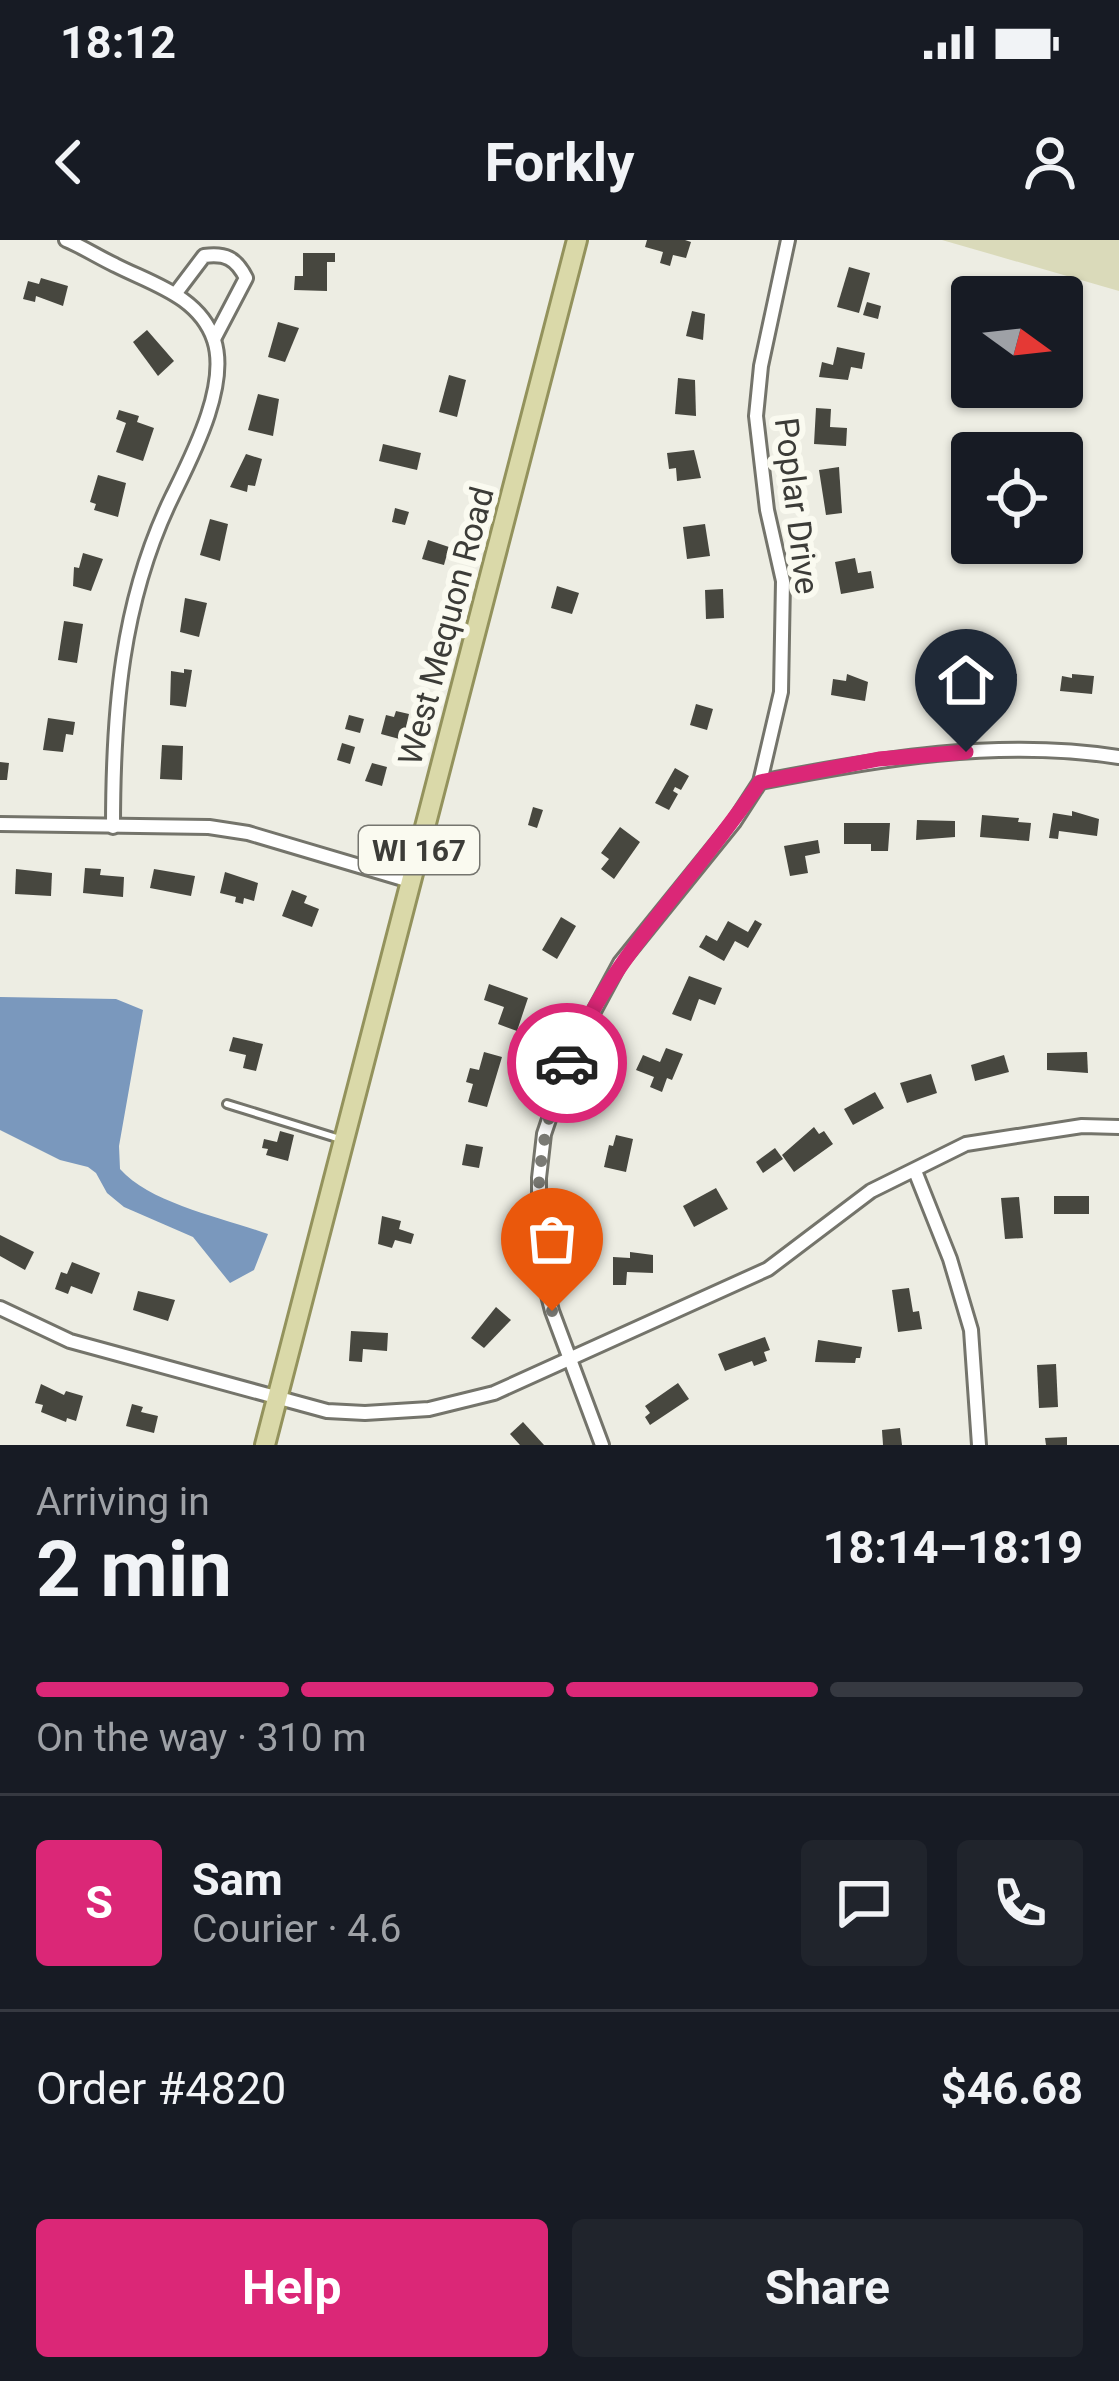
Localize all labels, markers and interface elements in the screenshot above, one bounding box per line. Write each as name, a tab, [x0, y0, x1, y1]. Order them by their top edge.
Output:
text: 18:12	[60, 16, 176, 69]
icon: back	[36, 129, 102, 195]
icon: person	[1017, 129, 1083, 195]
text: Forkly	[485, 131, 634, 194]
north arrow	[951, 276, 1083, 408]
map controls	[951, 276, 1083, 564]
street label: Poplar Drive	[767, 416, 827, 596]
button: locate	[951, 432, 1083, 564]
street label: West Mequon Road	[390, 483, 502, 769]
pin	[915, 629, 1017, 752]
icon: home	[933, 647, 999, 713]
road number: WI 167	[359, 826, 479, 874]
courier	[507, 1003, 627, 1123]
icon: car	[534, 1030, 600, 1096]
pin	[501, 1188, 603, 1311]
icon: bag	[519, 1206, 585, 1272]
text: Arriving in	[36, 1479, 210, 1525]
text: 18:14–18:19	[823, 1521, 1083, 1574]
text: 2 min	[36, 1524, 232, 1615]
text: On the way · 310 m	[36, 1715, 367, 1761]
button: chat	[801, 1840, 927, 1966]
button: phone	[957, 1840, 1083, 1966]
text: Sam	[192, 1853, 283, 1906]
text: S	[85, 1876, 113, 1929]
text: Courier · 4.6	[192, 1906, 401, 1952]
text: Order #4820	[36, 2062, 286, 2115]
text: $46.68	[941, 2062, 1083, 2115]
button: Help	[36, 2219, 548, 2357]
button: Share	[572, 2219, 1083, 2357]

